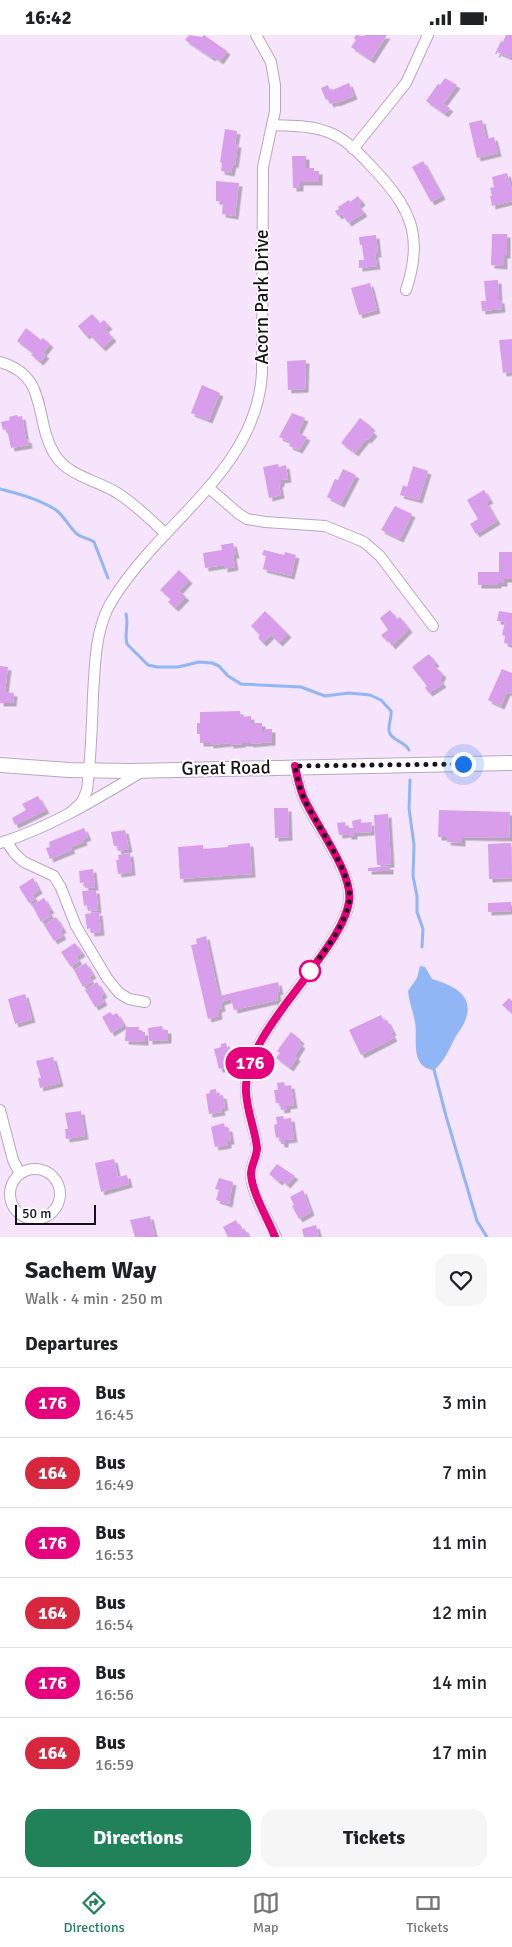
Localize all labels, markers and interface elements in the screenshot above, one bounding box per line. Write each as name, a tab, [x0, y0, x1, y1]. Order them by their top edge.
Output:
text: 16:42	[25, 6, 72, 30]
street label: Acorn Park Drive	[250, 230, 274, 364]
your location	[451, 752, 476, 777]
street label: Great Road	[181, 755, 271, 781]
unlabelled marker	[299, 960, 321, 982]
line badge: 176	[221, 1047, 279, 1079]
text: 176	[235, 1052, 265, 1074]
scale bar	[15, 1202, 96, 1225]
text: 50 m	[22, 1205, 51, 1222]
button: heart	[435, 1254, 487, 1306]
text: Sachem Way	[25, 1255, 156, 1285]
text: Walk · 4 min · 250 m	[25, 1289, 163, 1309]
text: Departures	[25, 1332, 118, 1356]
text: Bus	[95, 1381, 126, 1405]
text: 3 min	[442, 1391, 487, 1415]
text: 176	[38, 1392, 67, 1414]
text: 16:45	[95, 1405, 134, 1425]
text: Bus	[95, 1451, 126, 1475]
text: 7 min	[442, 1461, 487, 1485]
text: 164	[38, 1462, 67, 1484]
text: 16:49	[95, 1475, 134, 1495]
text: Bus	[95, 1521, 126, 1545]
text: 11 min	[432, 1531, 487, 1555]
text: 176	[38, 1532, 67, 1554]
text: 16:53	[95, 1545, 134, 1565]
text: Bus	[95, 1591, 126, 1615]
text: 12 min	[432, 1601, 487, 1625]
text: 164	[38, 1602, 67, 1624]
text: 16:54	[95, 1615, 134, 1635]
text: Bus	[95, 1661, 126, 1685]
text: 14 min	[432, 1671, 487, 1695]
text: 176	[38, 1672, 67, 1694]
text: 16:56	[95, 1685, 134, 1705]
text: Bus	[95, 1731, 126, 1755]
text: 17 min	[432, 1741, 487, 1765]
text: 164	[38, 1742, 67, 1764]
text: 16:59	[95, 1755, 134, 1775]
button: Directions	[25, 1809, 251, 1867]
button: Tickets	[261, 1809, 487, 1867]
tab: Directions	[63, 1889, 125, 1936]
tab: Map	[252, 1889, 280, 1936]
tab: Tickets	[406, 1889, 449, 1936]

